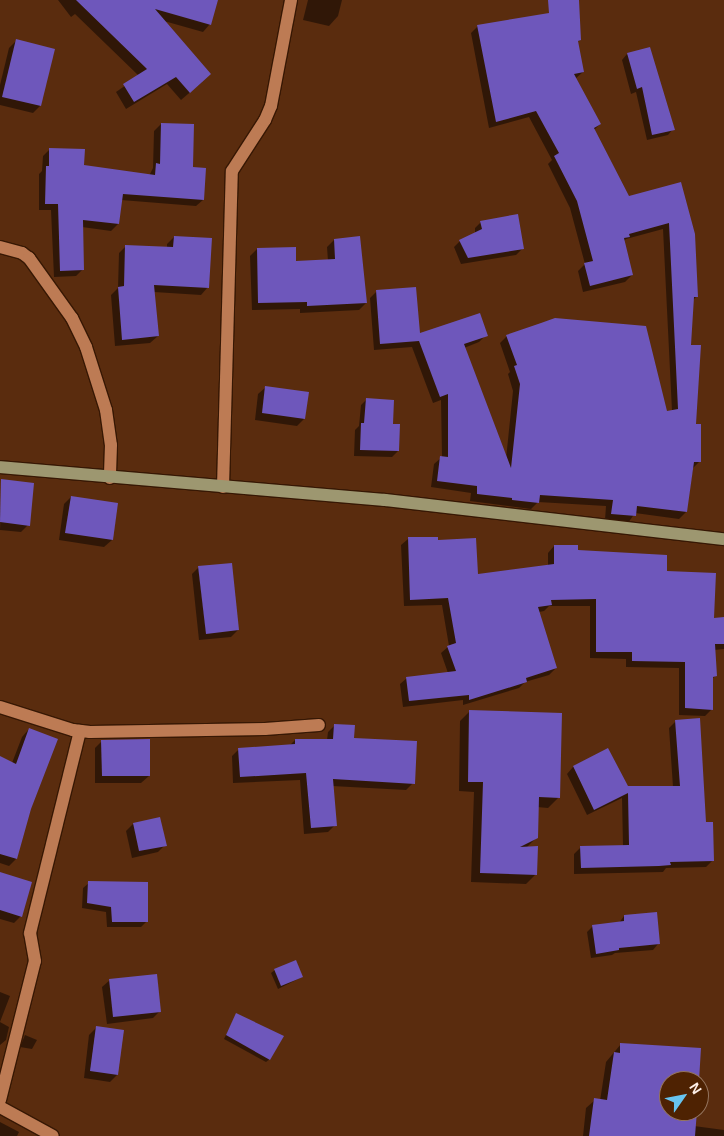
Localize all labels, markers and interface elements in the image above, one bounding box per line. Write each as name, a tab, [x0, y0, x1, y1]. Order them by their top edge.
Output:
north arrow	[659, 1071, 709, 1121]
text: N	[686, 1080, 705, 1097]

